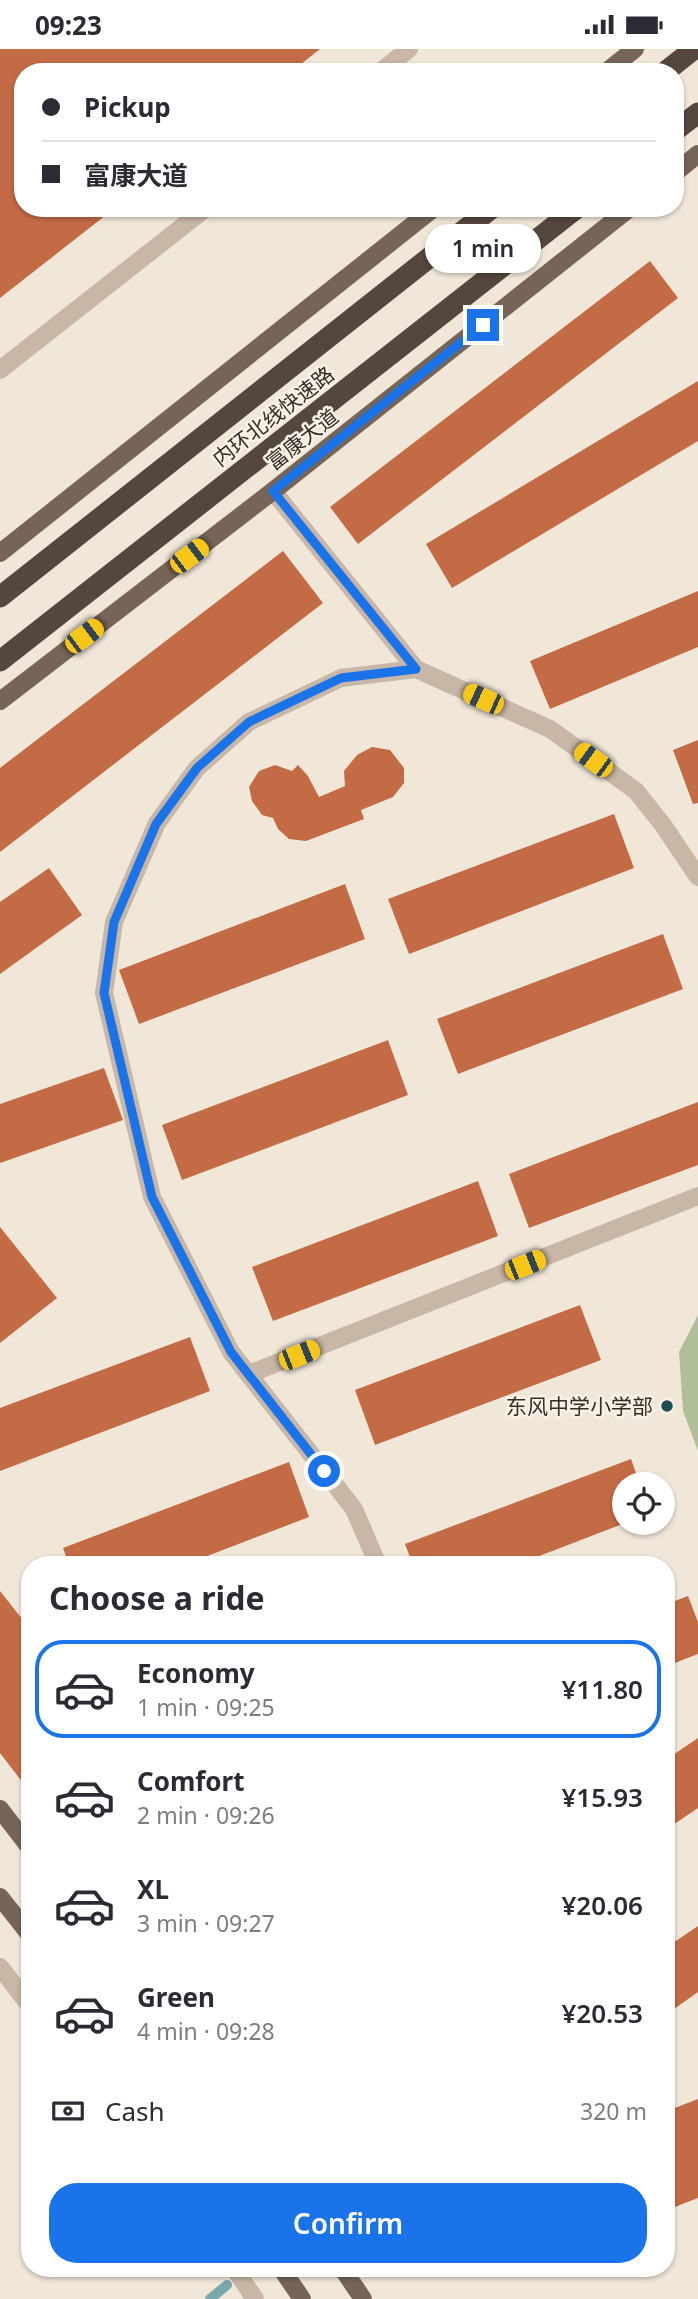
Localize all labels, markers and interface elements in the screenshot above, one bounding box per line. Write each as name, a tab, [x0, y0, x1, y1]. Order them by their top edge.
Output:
text: 09:23	[35, 7, 102, 43]
text: Pickup	[84, 89, 171, 125]
text: 富康大道	[84, 157, 188, 193]
callout: 1 min	[425, 223, 541, 273]
text: 1 min	[452, 232, 514, 264]
route end	[467, 309, 499, 341]
street label: 内环北线快速路	[206, 360, 340, 472]
street label: 富康大道	[260, 402, 344, 476]
car	[166, 535, 213, 577]
car	[61, 615, 108, 657]
car	[460, 681, 507, 717]
car	[570, 739, 617, 781]
car	[502, 1247, 549, 1283]
car	[276, 1337, 323, 1373]
place label: 东风中学小学部	[506, 1392, 653, 1420]
marker: 东风中学小学部	[659, 1398, 675, 1414]
route start	[308, 1455, 340, 1487]
map controls	[612, 1472, 675, 1535]
button: locate	[612, 1472, 675, 1535]
text: Choose a ride	[49, 1576, 265, 1619]
text: Economy	[137, 1655, 255, 1691]
icon: car	[53, 1658, 116, 1721]
text: ¥11.80	[561, 1671, 643, 1707]
text: 1 min · 09:25	[137, 1691, 275, 1723]
text: Comfort	[137, 1763, 245, 1799]
icon: car	[53, 1766, 116, 1829]
text: ¥15.93	[561, 1779, 643, 1815]
text: 2 min · 09:26	[137, 1799, 275, 1831]
text: XL	[137, 1871, 169, 1907]
icon: car	[53, 1874, 116, 1937]
text: ¥20.06	[561, 1887, 643, 1923]
text: 3 min · 09:27	[137, 1907, 275, 1939]
text: Green	[137, 1979, 215, 2015]
icon: car	[53, 1982, 116, 2045]
text: ¥20.53	[561, 1995, 643, 2031]
text: 4 min · 09:28	[137, 2015, 275, 2047]
icon: cash	[49, 2092, 87, 2130]
text: Cash	[105, 2093, 165, 2129]
text: 320 m	[580, 2095, 647, 2127]
button: Confirm	[49, 2183, 647, 2263]

